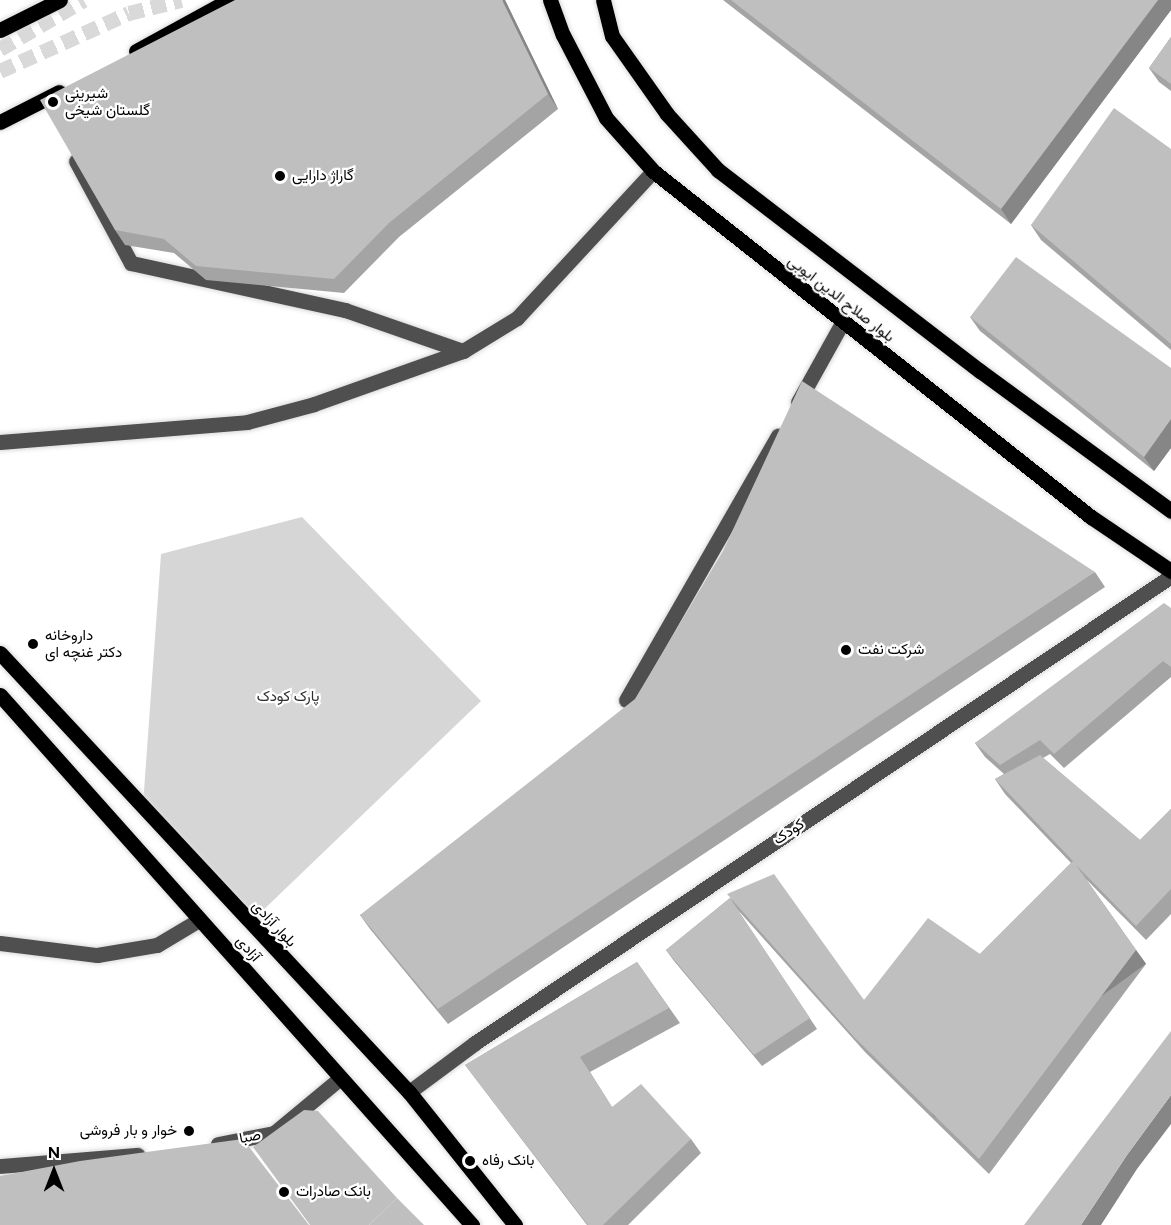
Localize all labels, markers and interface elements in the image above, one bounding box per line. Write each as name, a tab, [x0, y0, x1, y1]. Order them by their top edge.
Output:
place label: شیرینی گلستان شیخی	[65, 84, 150, 119]
marker: شیرینی گلستان شیخی	[46, 95, 60, 109]
place label: گاراژ دارایی	[292, 167, 354, 185]
marker: گاراژ دارایی	[273, 169, 287, 183]
street label: بلوار صلاح الدین ایوبی	[784, 252, 898, 346]
place label: داروخانه دکتر غنچه ای	[45, 626, 122, 661]
marker: داروخانه دکتر غنچه ای	[26, 637, 40, 651]
place label: شرکت نفت	[858, 641, 924, 659]
marker: شرکت نفت	[839, 643, 853, 657]
park label: پارک کودک	[257, 688, 319, 706]
street label: کودک	[770, 815, 808, 849]
street label: بلوار آزادی	[248, 897, 300, 951]
street label: آزادی	[232, 932, 264, 966]
place label: خوار و بار فروشی	[80, 1122, 177, 1140]
marker: خوار و بار فروشی	[182, 1124, 196, 1138]
street label: صبا	[238, 1126, 262, 1148]
north arrow	[24, 1141, 84, 1201]
text: N	[48, 1143, 60, 1162]
place label: بانک رفاه	[482, 1152, 534, 1170]
marker: بانک رفاه	[463, 1154, 477, 1168]
place label: بانک صادرات	[296, 1183, 371, 1201]
marker: بانک صادرات	[277, 1185, 291, 1199]

